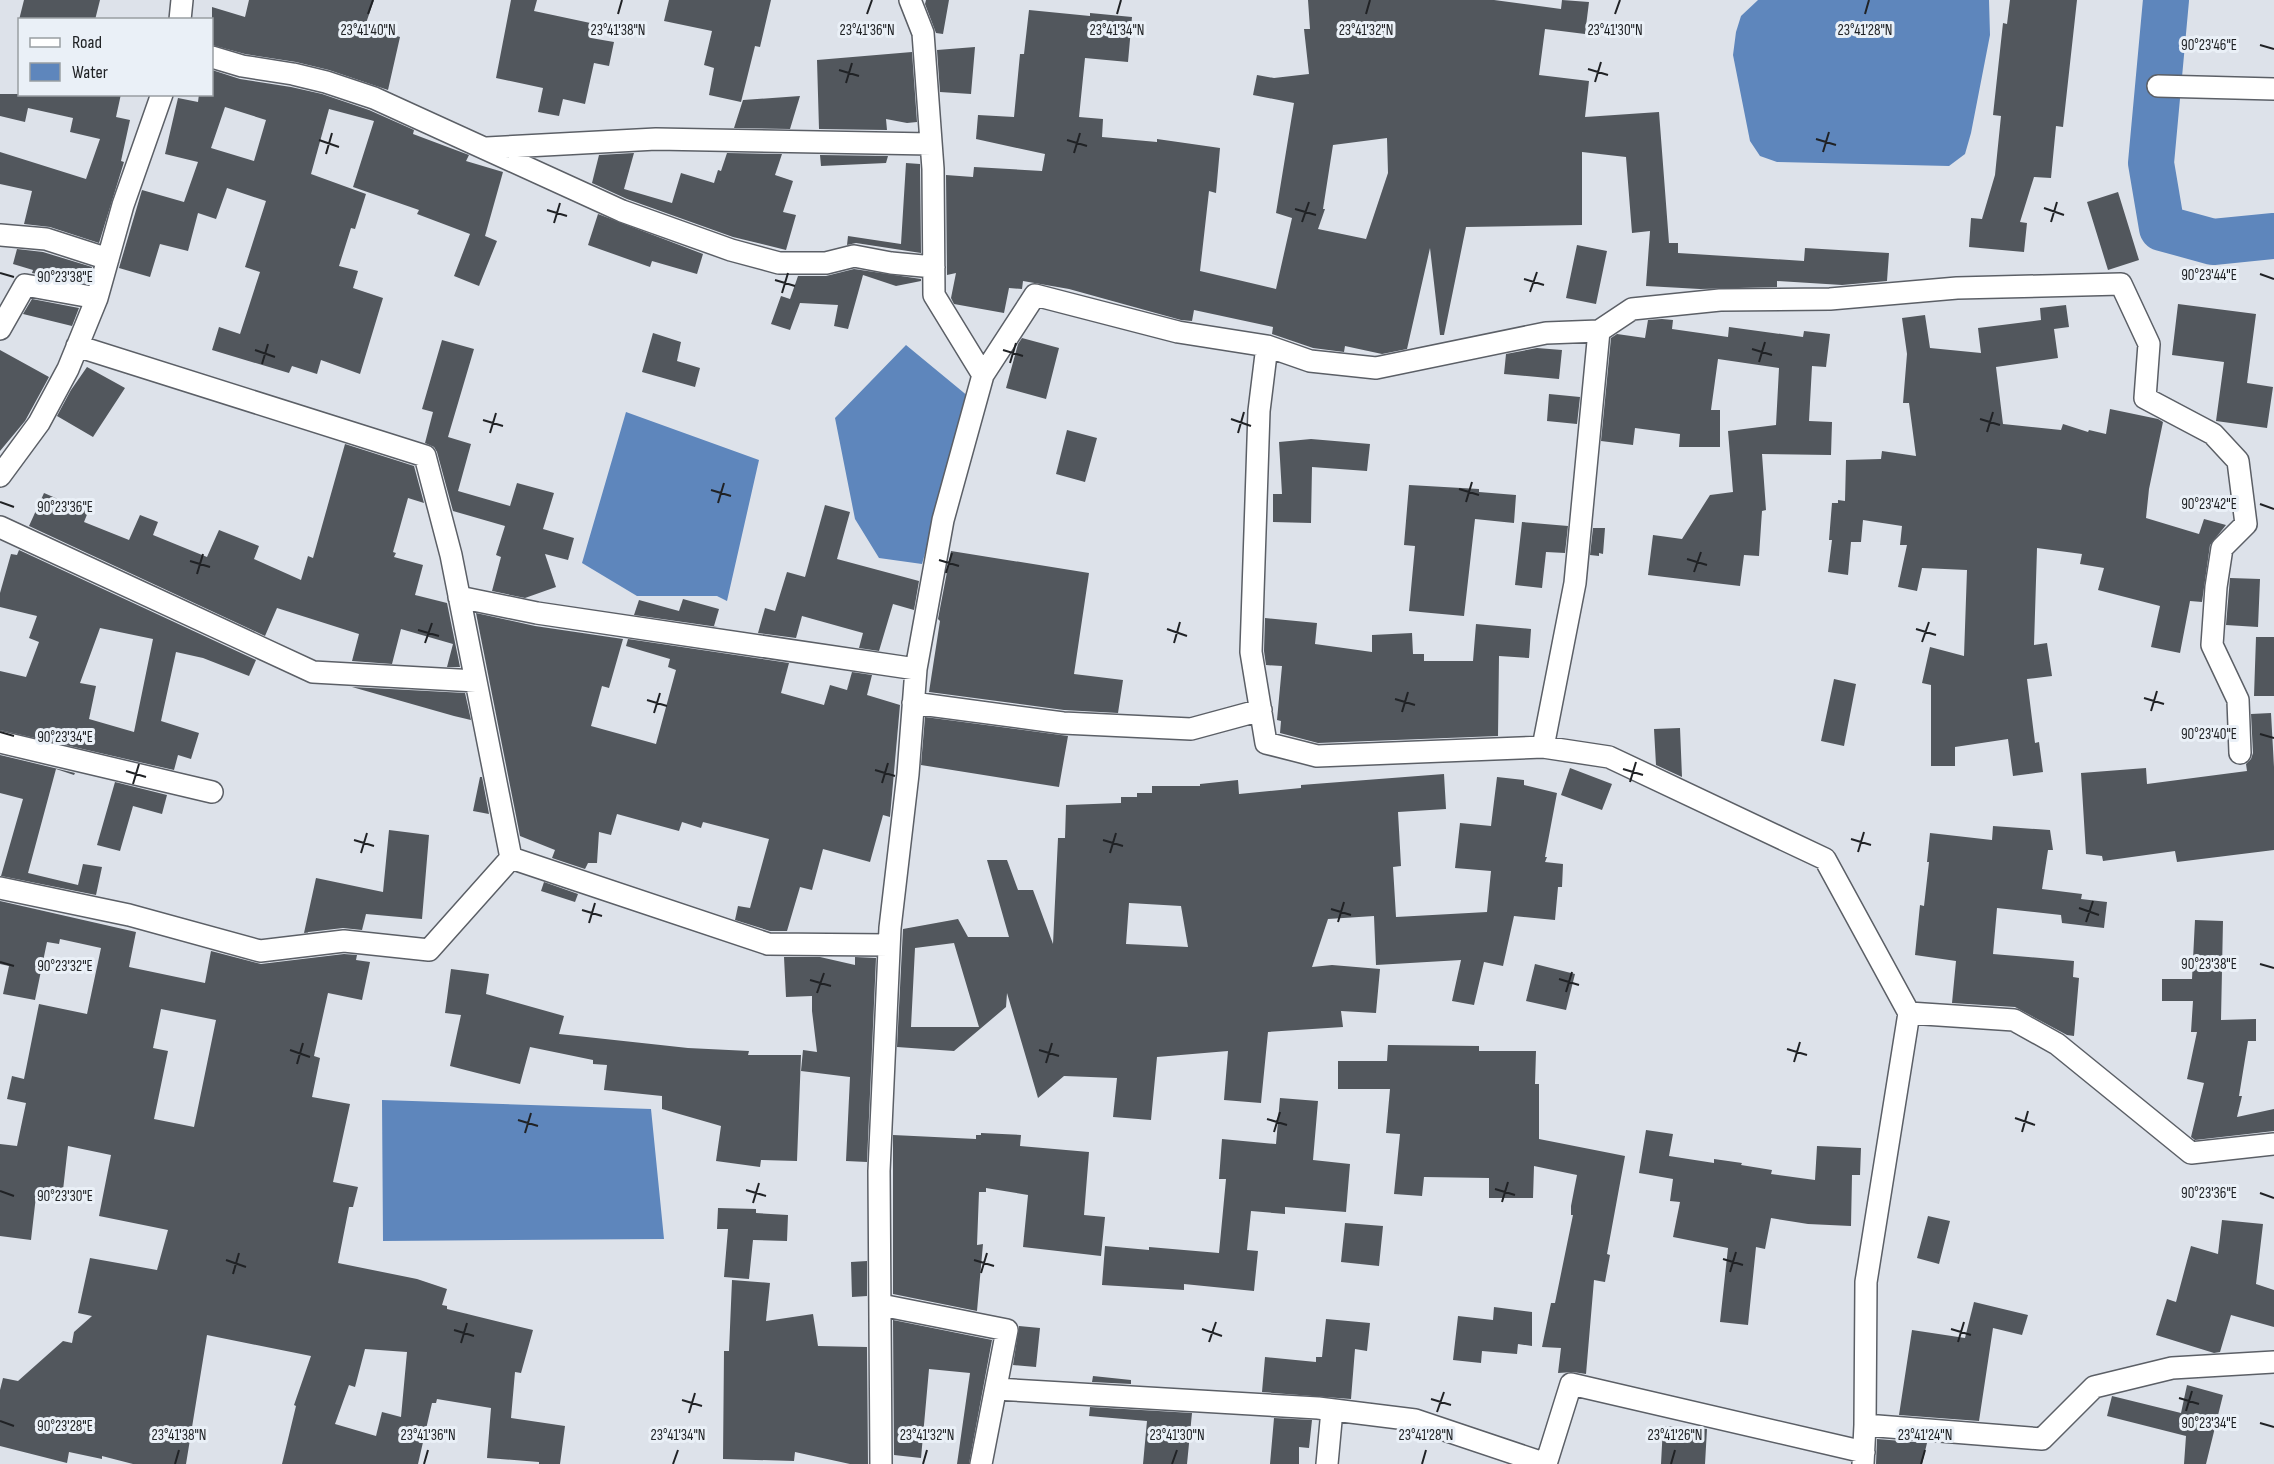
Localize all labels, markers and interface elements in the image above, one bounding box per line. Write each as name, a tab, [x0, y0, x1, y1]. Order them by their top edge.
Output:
legend	[18, 18, 213, 96]
text: 23°41'40"N	[340, 21, 396, 40]
text: 23°41'38"N	[590, 21, 646, 40]
text: 23°41'36"N	[839, 21, 895, 40]
text: 23°41'34"N	[1090, 21, 1144, 40]
text: 23°41'32"N	[1339, 21, 1393, 40]
text: 23°41'30"N	[1587, 21, 1643, 40]
text: 23°41'28"N	[1838, 21, 1892, 40]
text: Road	[72, 32, 102, 53]
text: 90°23'46"E	[2181, 36, 2237, 55]
text: Water	[72, 62, 108, 83]
text: 90°23'44"E	[2181, 266, 2237, 285]
text: 90°23'38"E	[37, 268, 93, 287]
text: 90°23'42"E	[2181, 495, 2237, 514]
text: 90°23'36"E	[37, 498, 93, 517]
text: 90°23'40"E	[2181, 725, 2237, 744]
text: 90°23'34"E	[37, 728, 93, 747]
text: 90°23'38"E	[2181, 955, 2237, 974]
text: 90°23'32"E	[37, 957, 93, 976]
text: 90°23'36"E	[2181, 1184, 2237, 1203]
text: 90°23'30"E	[37, 1187, 93, 1206]
text: 90°23'34"E	[2181, 1414, 2237, 1433]
text: 90°23'28"E	[37, 1417, 93, 1436]
text: 23°41'38"N	[151, 1426, 207, 1445]
text: 23°41'36"N	[400, 1426, 456, 1445]
text: 23°41'34"N	[651, 1426, 705, 1445]
text: 23°41'32"N	[900, 1426, 954, 1445]
text: 23°41'30"N	[1149, 1426, 1205, 1445]
text: 23°41'28"N	[1399, 1426, 1453, 1445]
text: 23°41'26"N	[1647, 1426, 1703, 1445]
text: 23°41'24"N	[1898, 1426, 1952, 1445]

